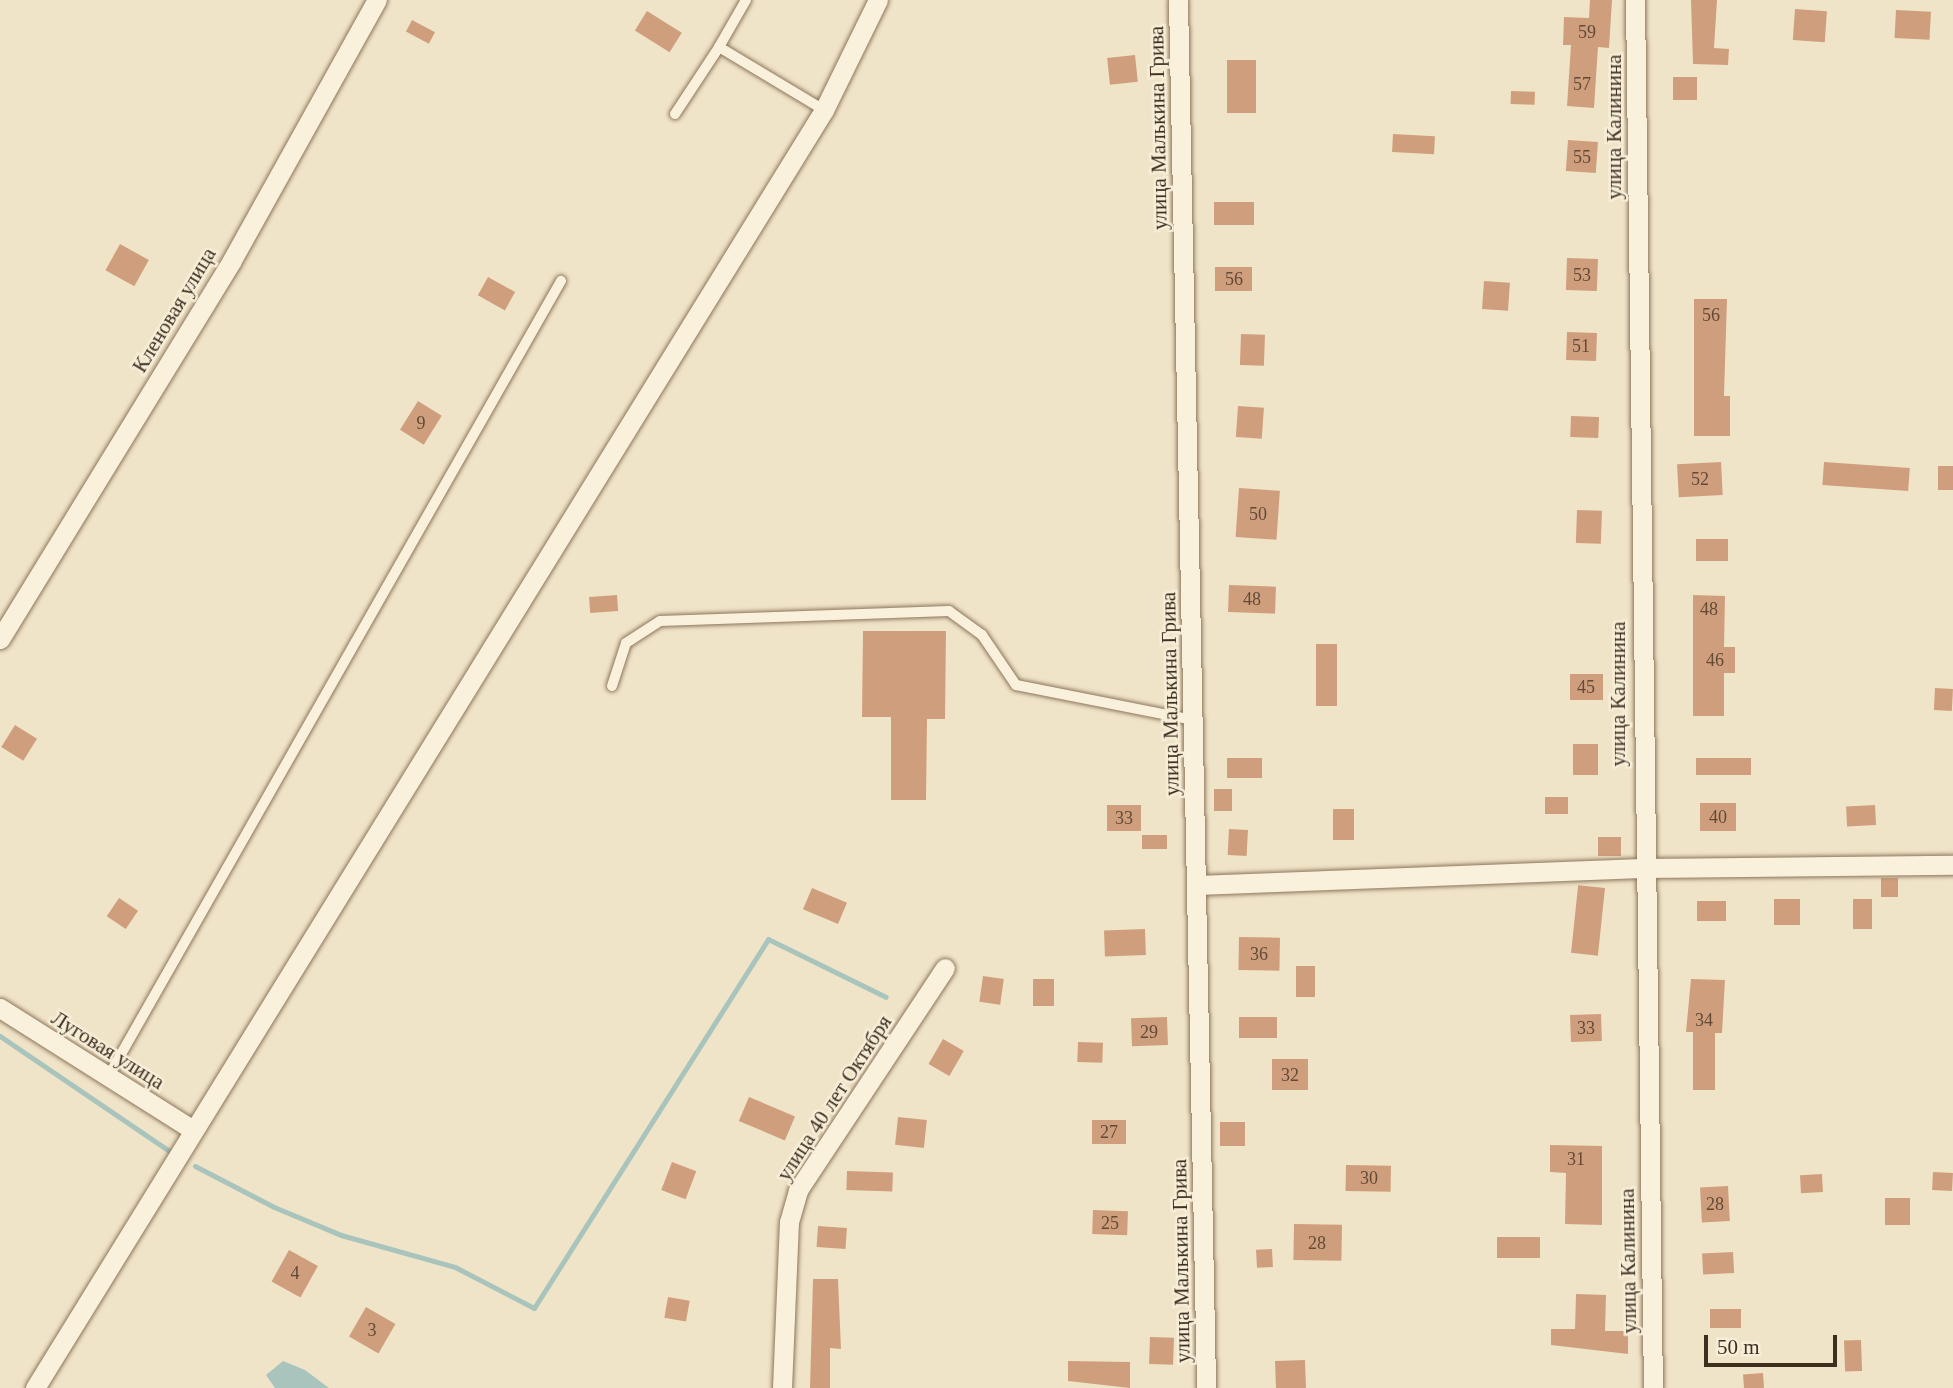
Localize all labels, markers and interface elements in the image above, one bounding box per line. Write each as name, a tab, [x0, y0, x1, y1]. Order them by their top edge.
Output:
house number: 59	[1578, 21, 1596, 43]
street label: улица Малькина Грива	[1144, 26, 1172, 230]
street label: улица Калинина	[1601, 54, 1627, 200]
house number: 57	[1573, 73, 1591, 95]
house number: 55	[1573, 146, 1591, 168]
street label: Кленовая улица	[127, 243, 221, 377]
house number: 53	[1573, 264, 1591, 286]
house number: 56	[1225, 268, 1243, 290]
house number: 56	[1702, 304, 1720, 326]
house number: 51	[1572, 335, 1590, 357]
house number: 9	[416, 412, 426, 434]
house number: 52	[1691, 468, 1709, 490]
house number: 50	[1249, 503, 1267, 525]
house number: 48	[1243, 588, 1261, 610]
street label: улица Малькина Грива	[1156, 592, 1184, 796]
house number: 48	[1700, 598, 1718, 620]
street label: улица Калинина	[1605, 621, 1631, 767]
house number: 46	[1706, 649, 1724, 671]
house number: 45	[1577, 676, 1595, 698]
house number: 40	[1709, 806, 1727, 828]
house number: 33	[1115, 807, 1133, 829]
house number: 36	[1250, 943, 1268, 965]
street label: Луговая улица	[47, 1005, 169, 1095]
house number: 34	[1695, 1009, 1713, 1031]
street label: улица 40 лет Октября	[771, 1011, 897, 1185]
house number: 33	[1577, 1017, 1595, 1039]
house number: 29	[1140, 1021, 1158, 1043]
house number: 32	[1281, 1064, 1299, 1086]
house number: 27	[1100, 1121, 1118, 1143]
house number: 31	[1567, 1148, 1585, 1170]
street label: улица Малькина Грива	[1167, 1159, 1195, 1363]
house number: 30	[1360, 1167, 1378, 1189]
street label: улица Калинина	[1614, 1188, 1642, 1334]
house number: 28	[1706, 1193, 1724, 1215]
house number: 25	[1101, 1212, 1119, 1234]
house number: 28	[1308, 1232, 1326, 1254]
house number: 4	[290, 1262, 300, 1284]
house number: 3	[368, 1319, 377, 1341]
scale bar	[1708, 1322, 1841, 1366]
text: 50 m	[1717, 1335, 1760, 1359]

